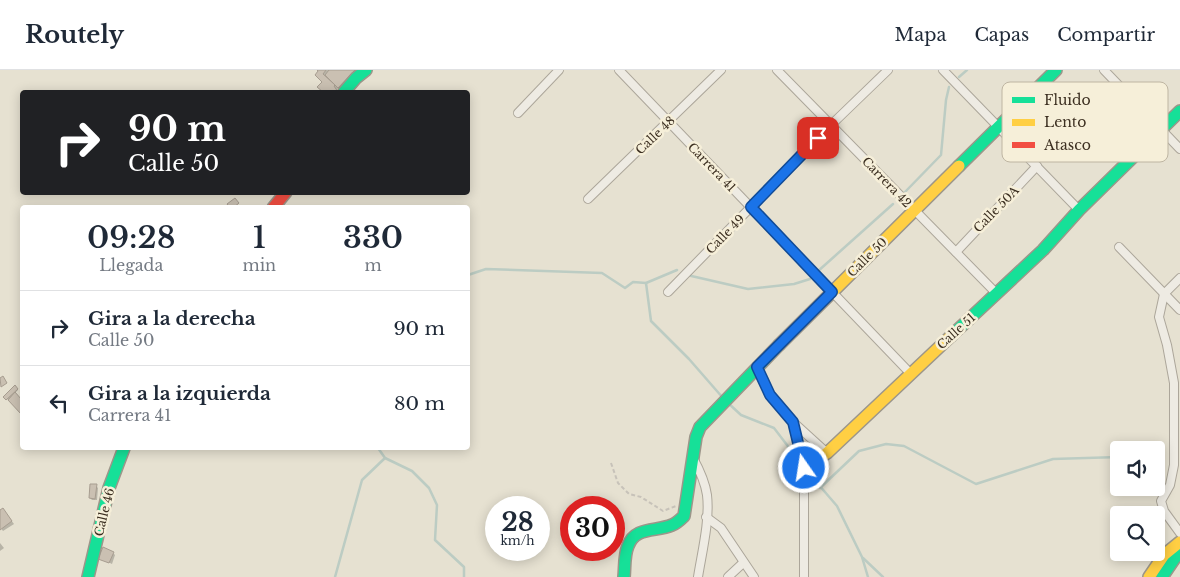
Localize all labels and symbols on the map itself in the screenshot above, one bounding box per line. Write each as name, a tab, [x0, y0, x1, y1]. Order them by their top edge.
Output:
legend	[1002, 82, 1168, 162]
text: Fluido	[1044, 91, 1091, 109]
street label: Calle 48	[632, 113, 678, 157]
text: Lento	[1044, 113, 1086, 131]
pin	[797, 117, 839, 159]
text: Atasco	[1043, 136, 1091, 154]
street label: Carrera 41	[685, 139, 739, 195]
street label: Carrera 42	[859, 154, 915, 210]
street label: Calle 50A	[970, 182, 1022, 235]
street label: Calle 49	[703, 211, 747, 257]
street label: Calle 50	[844, 234, 890, 280]
street label: Calle 51	[934, 310, 978, 352]
position arrow	[777, 441, 829, 493]
street label: Calle 46	[91, 486, 117, 538]
speed limit sign: 30	[560, 496, 625, 561]

